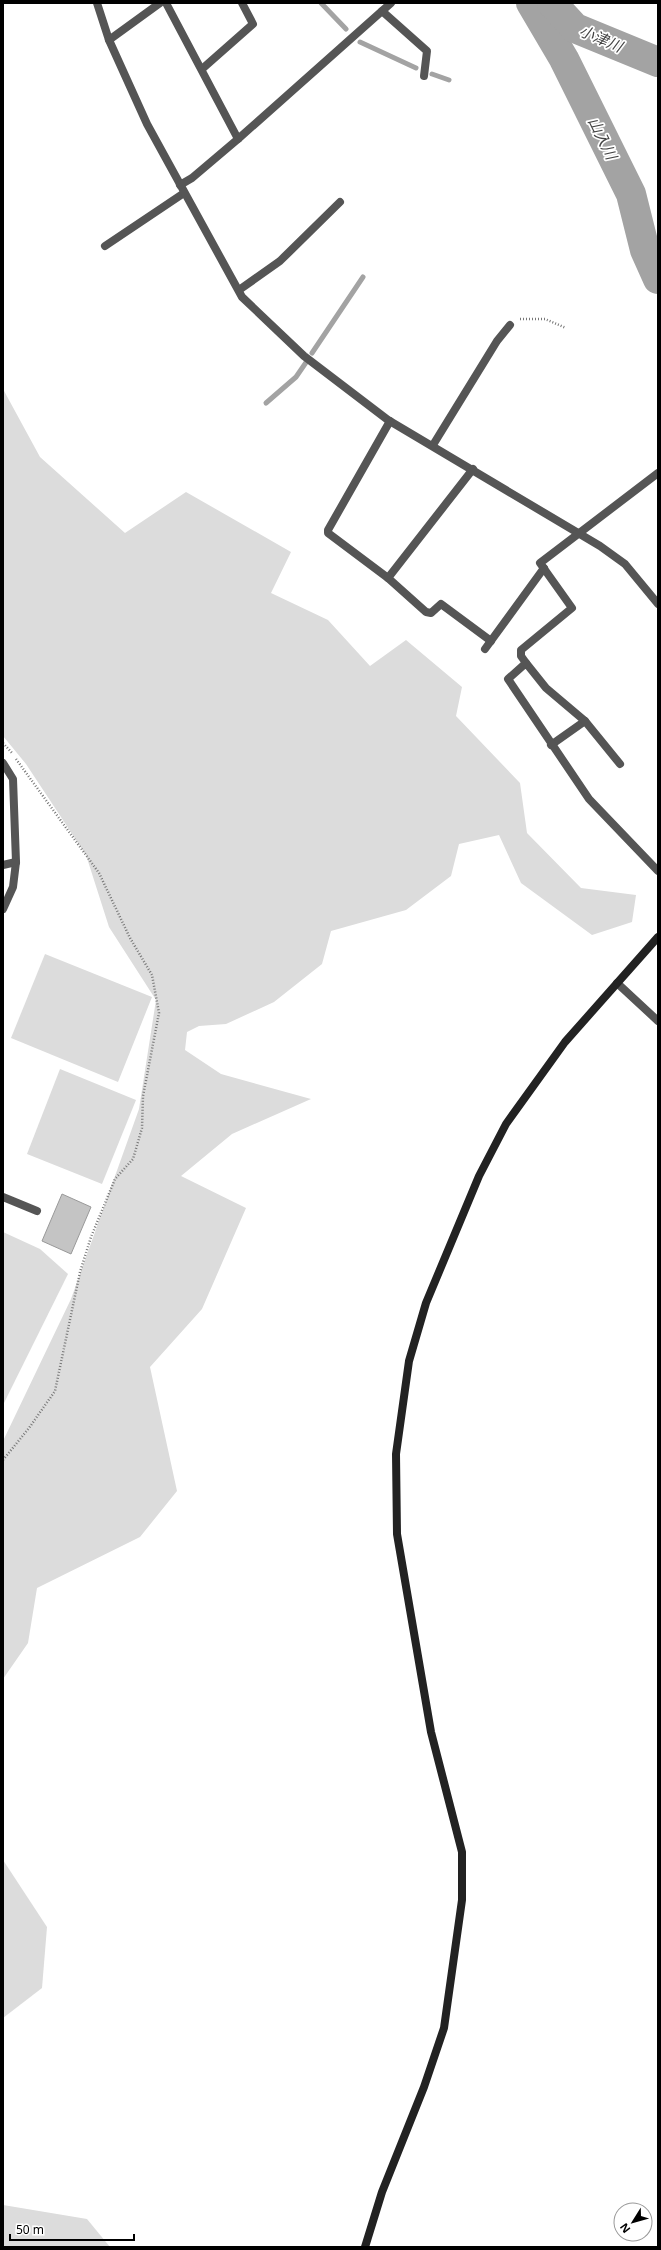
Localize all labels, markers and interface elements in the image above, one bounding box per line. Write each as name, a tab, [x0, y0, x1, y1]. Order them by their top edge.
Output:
water label: 小津川	[576, 20, 627, 57]
water label: 山入川	[584, 113, 623, 164]
north arrow	[613, 2202, 653, 2242]
scale bar	[10, 2216, 134, 2242]
text: N	[616, 2220, 633, 2236]
text: 50 m	[16, 2221, 44, 2238]

